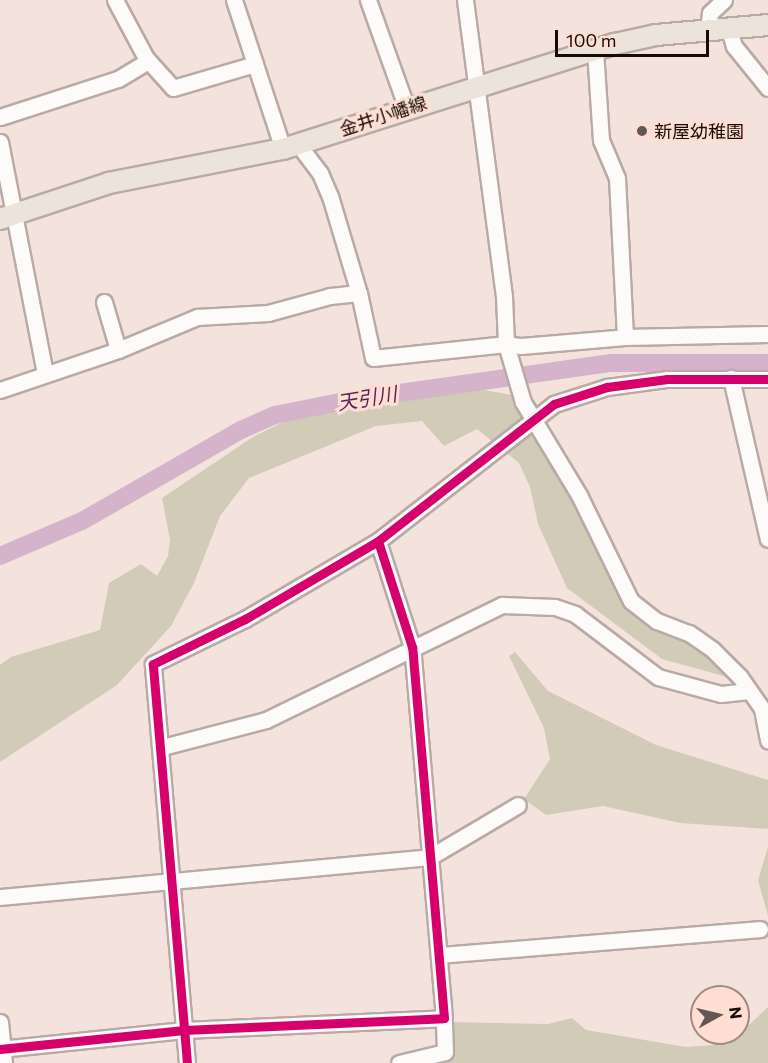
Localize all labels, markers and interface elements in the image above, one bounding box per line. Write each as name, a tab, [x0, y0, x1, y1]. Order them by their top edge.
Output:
scale bar	[558, 18, 712, 56]
text: 100 m	[566, 29, 616, 51]
street label: 金井小幡線	[337, 92, 429, 140]
place label: 新屋幼稚園	[654, 120, 744, 142]
marker: 新屋幼稚園	[635, 124, 649, 138]
water label: 天引川	[335, 381, 399, 415]
north arrow	[690, 985, 750, 1045]
text: N	[726, 1005, 747, 1020]

